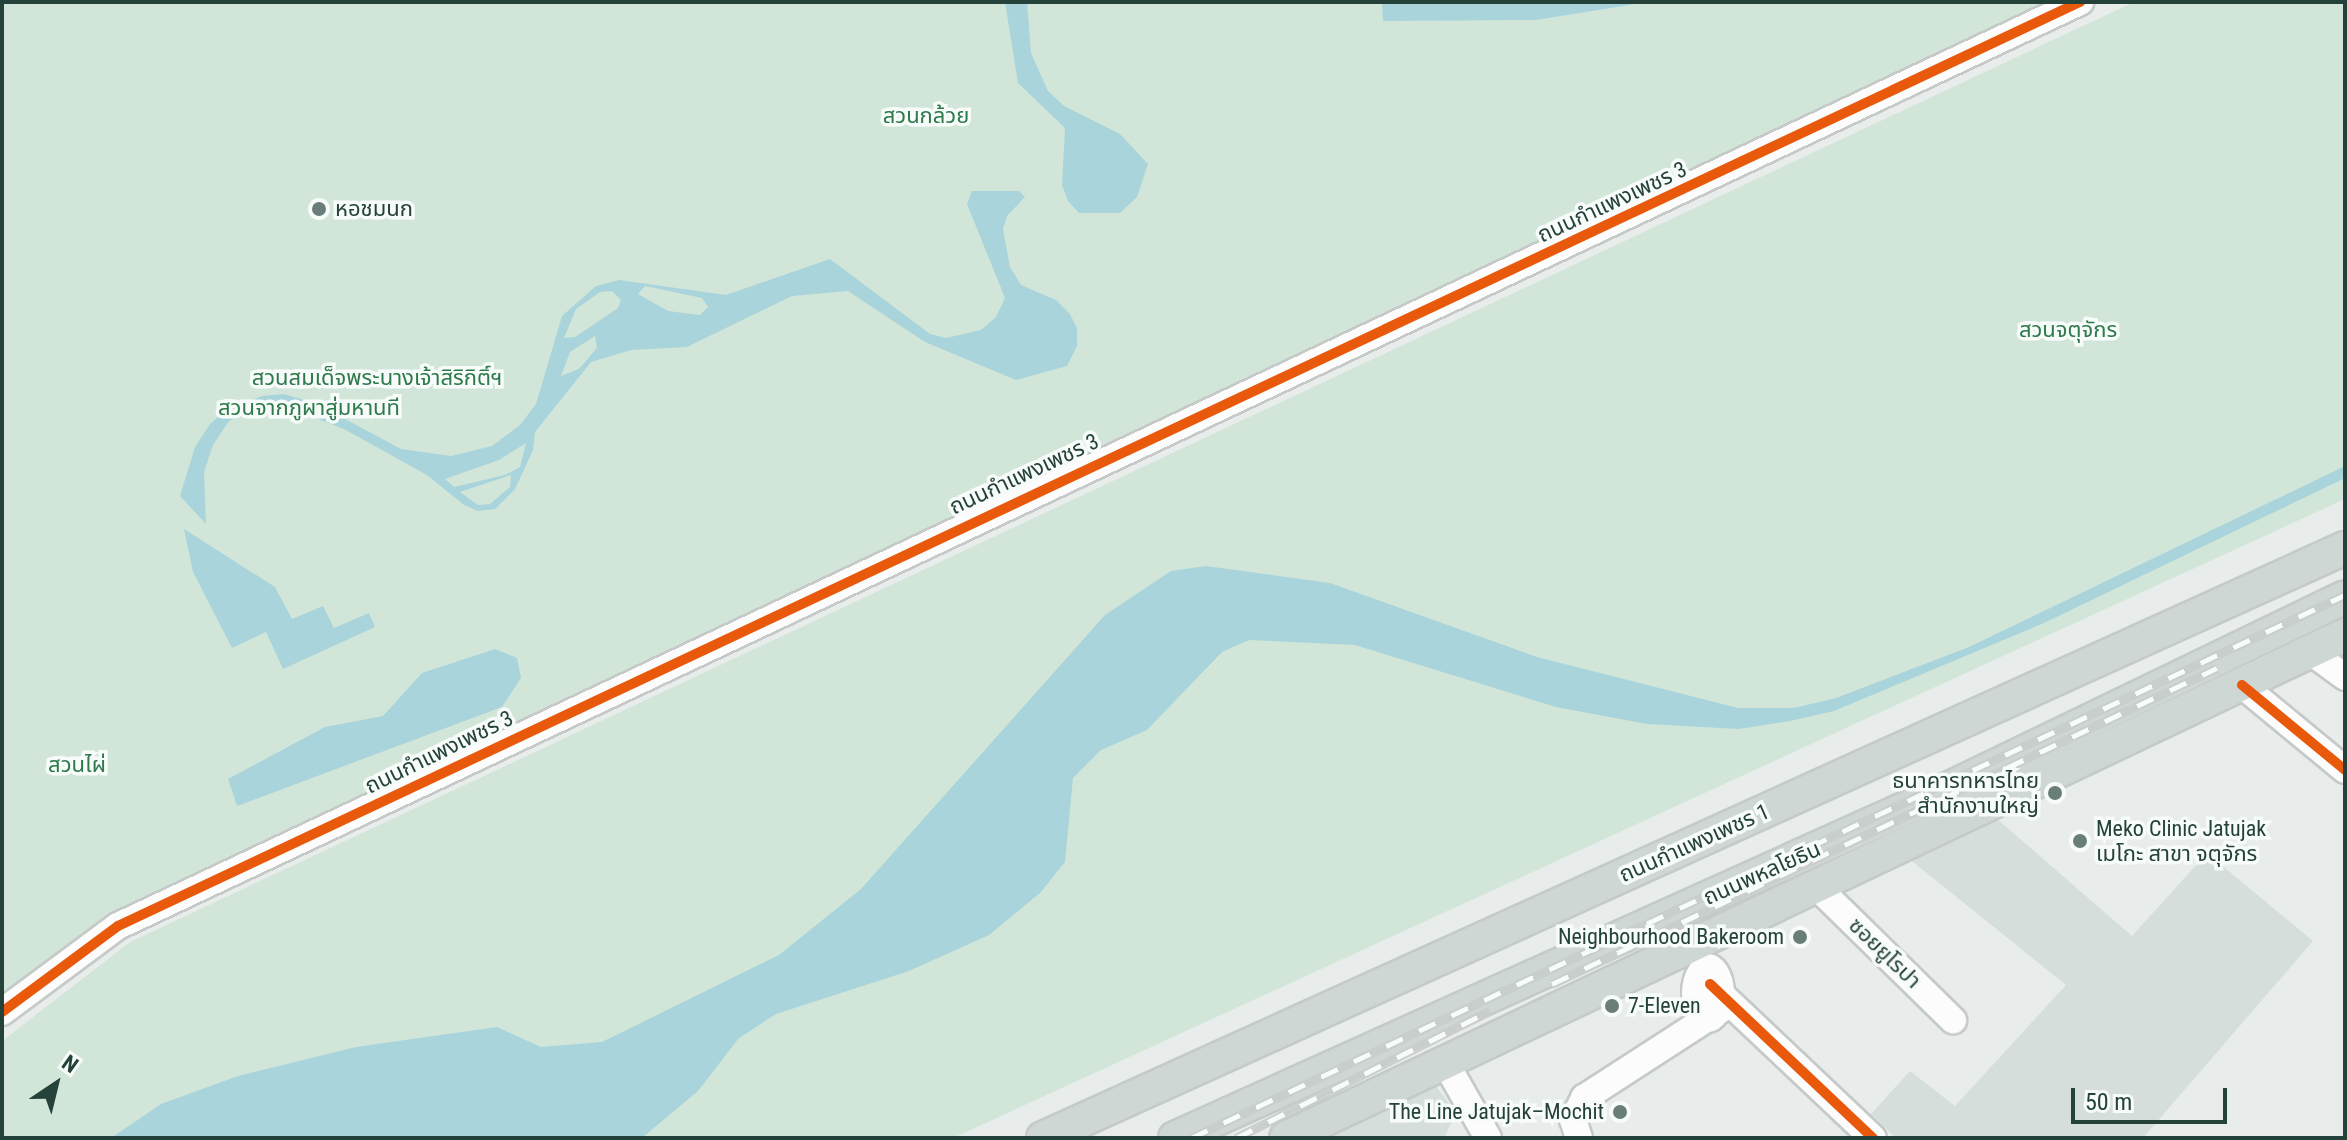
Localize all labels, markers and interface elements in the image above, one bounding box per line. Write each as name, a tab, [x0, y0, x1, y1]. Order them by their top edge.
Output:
park label: สวนกล้วย	[883, 103, 969, 129]
street label: ถนนกำแพงเพชร 3	[1533, 156, 1691, 248]
place label: หอชมนก	[335, 196, 413, 222]
marker: หอชมนก	[310, 200, 328, 218]
park label: สวนจตุจักร	[2019, 317, 2117, 343]
park label: สวนสมเด็จพระนางเจ้าสิริกิติ์ฯ	[252, 365, 502, 391]
park label: สวนจากภูผาสู่มหานที	[218, 395, 400, 421]
street label: ถนนกำแพงเพชร 3	[945, 428, 1103, 520]
street label: ถนนกำแพงเพชร 3	[361, 705, 517, 799]
park label: สวนไผ่	[48, 752, 106, 778]
place label: ธนาคารทหารไทย สำนักงานใหญ่	[1892, 767, 2039, 818]
marker: ธนาคารทหารไทย สำนักงานใหญ่	[2046, 784, 2064, 802]
street label: ถนนกำแพงเพชร 1	[1615, 798, 1773, 888]
place label: Meko Clinic Jatujak เมโกะ สาขา จตุจักร	[2096, 815, 2266, 866]
marker: Meko Clinic Jatujak เมโกะ สาขา จตุจักร	[2071, 832, 2089, 850]
street label: ถนนพหลโยธิน	[1699, 835, 1825, 911]
street label: ซอยยูโรปา	[1843, 912, 1927, 994]
place label: Neighbourhood Bakeroom	[1558, 924, 1784, 950]
marker: Neighbourhood Bakeroom	[1791, 928, 1809, 946]
place label: 7-Eleven	[1628, 993, 1701, 1019]
marker: 7-Eleven	[1603, 997, 1621, 1015]
north arrow	[16, 1044, 96, 1124]
text: N	[57, 1050, 83, 1078]
scale bar	[2075, 1072, 2231, 1122]
text: 50 m	[2085, 1088, 2132, 1116]
place label: The Line Jatujak–Mochit	[1389, 1099, 1604, 1125]
marker: The Line Jatujak–Mochit	[1611, 1103, 1629, 1121]

